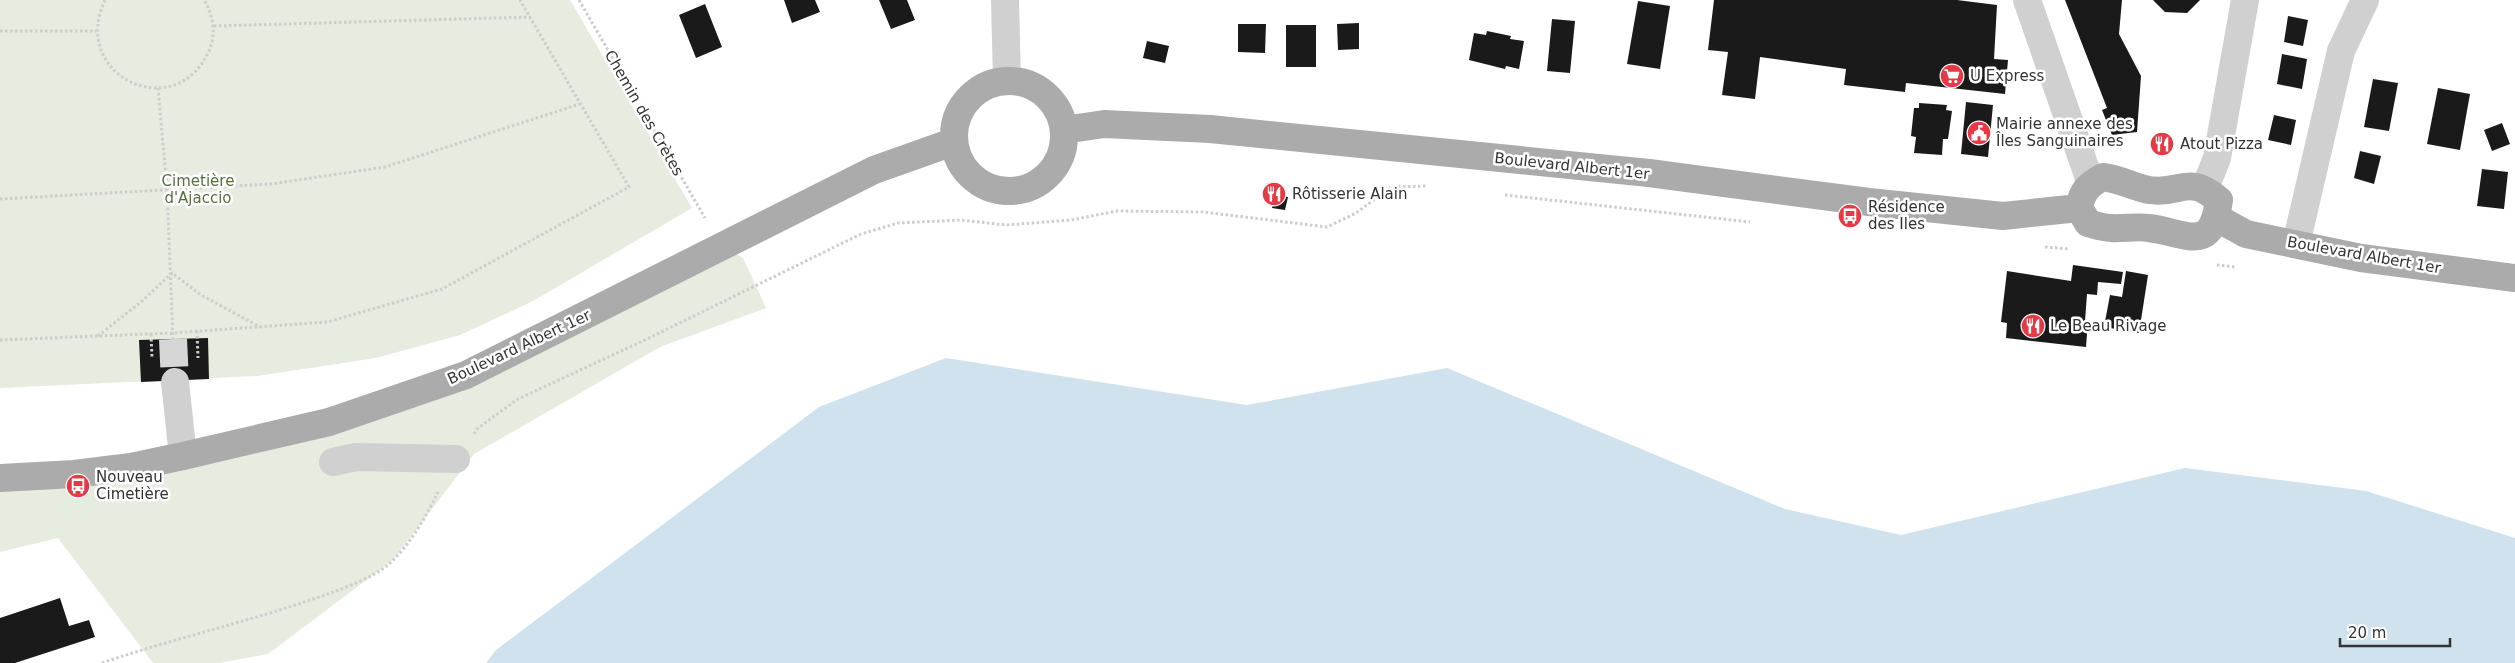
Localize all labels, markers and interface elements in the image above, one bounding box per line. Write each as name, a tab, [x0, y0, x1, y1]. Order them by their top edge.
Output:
street label: Chemin des Crètes	[601, 47, 687, 179]
supermarket icon: U Express	[1939, 63, 1965, 89]
place label: U Express	[1970, 67, 2045, 85]
place label: Mairie annexe des Îles Sanguinaires	[1995, 115, 2133, 150]
public building icon: Mairie annexe des Îles Sanguinaires	[1966, 120, 1992, 146]
restaurant icon: Atout Pizza	[2149, 131, 2175, 157]
place label: Atout Pizza	[2180, 135, 2263, 153]
street label: Boulevard Albert 1er	[1494, 149, 1651, 183]
park label: Cimetière d'Ajaccio	[162, 172, 234, 207]
restaurant icon: Rôtisserie Alain	[1261, 181, 1287, 207]
place label: Rôtisserie Alain	[1292, 185, 1407, 203]
place label: Résidence des Iles	[1868, 198, 1945, 233]
bus stop icon: Résidence des Iles	[1837, 203, 1863, 229]
street label: Boulevard Albert 1er	[2286, 233, 2443, 278]
street label: Boulevard Albert 1er	[445, 306, 594, 388]
restaurant icon: Le Beau Rivage	[2020, 313, 2046, 339]
place label: Le Beau Rivage	[2050, 317, 2166, 335]
place label: Nouveau Cimetière	[96, 468, 169, 503]
bus stop icon: Nouveau Cimetière	[65, 473, 91, 499]
scale bar	[2340, 616, 2450, 648]
text: 20 m	[2348, 624, 2386, 642]

